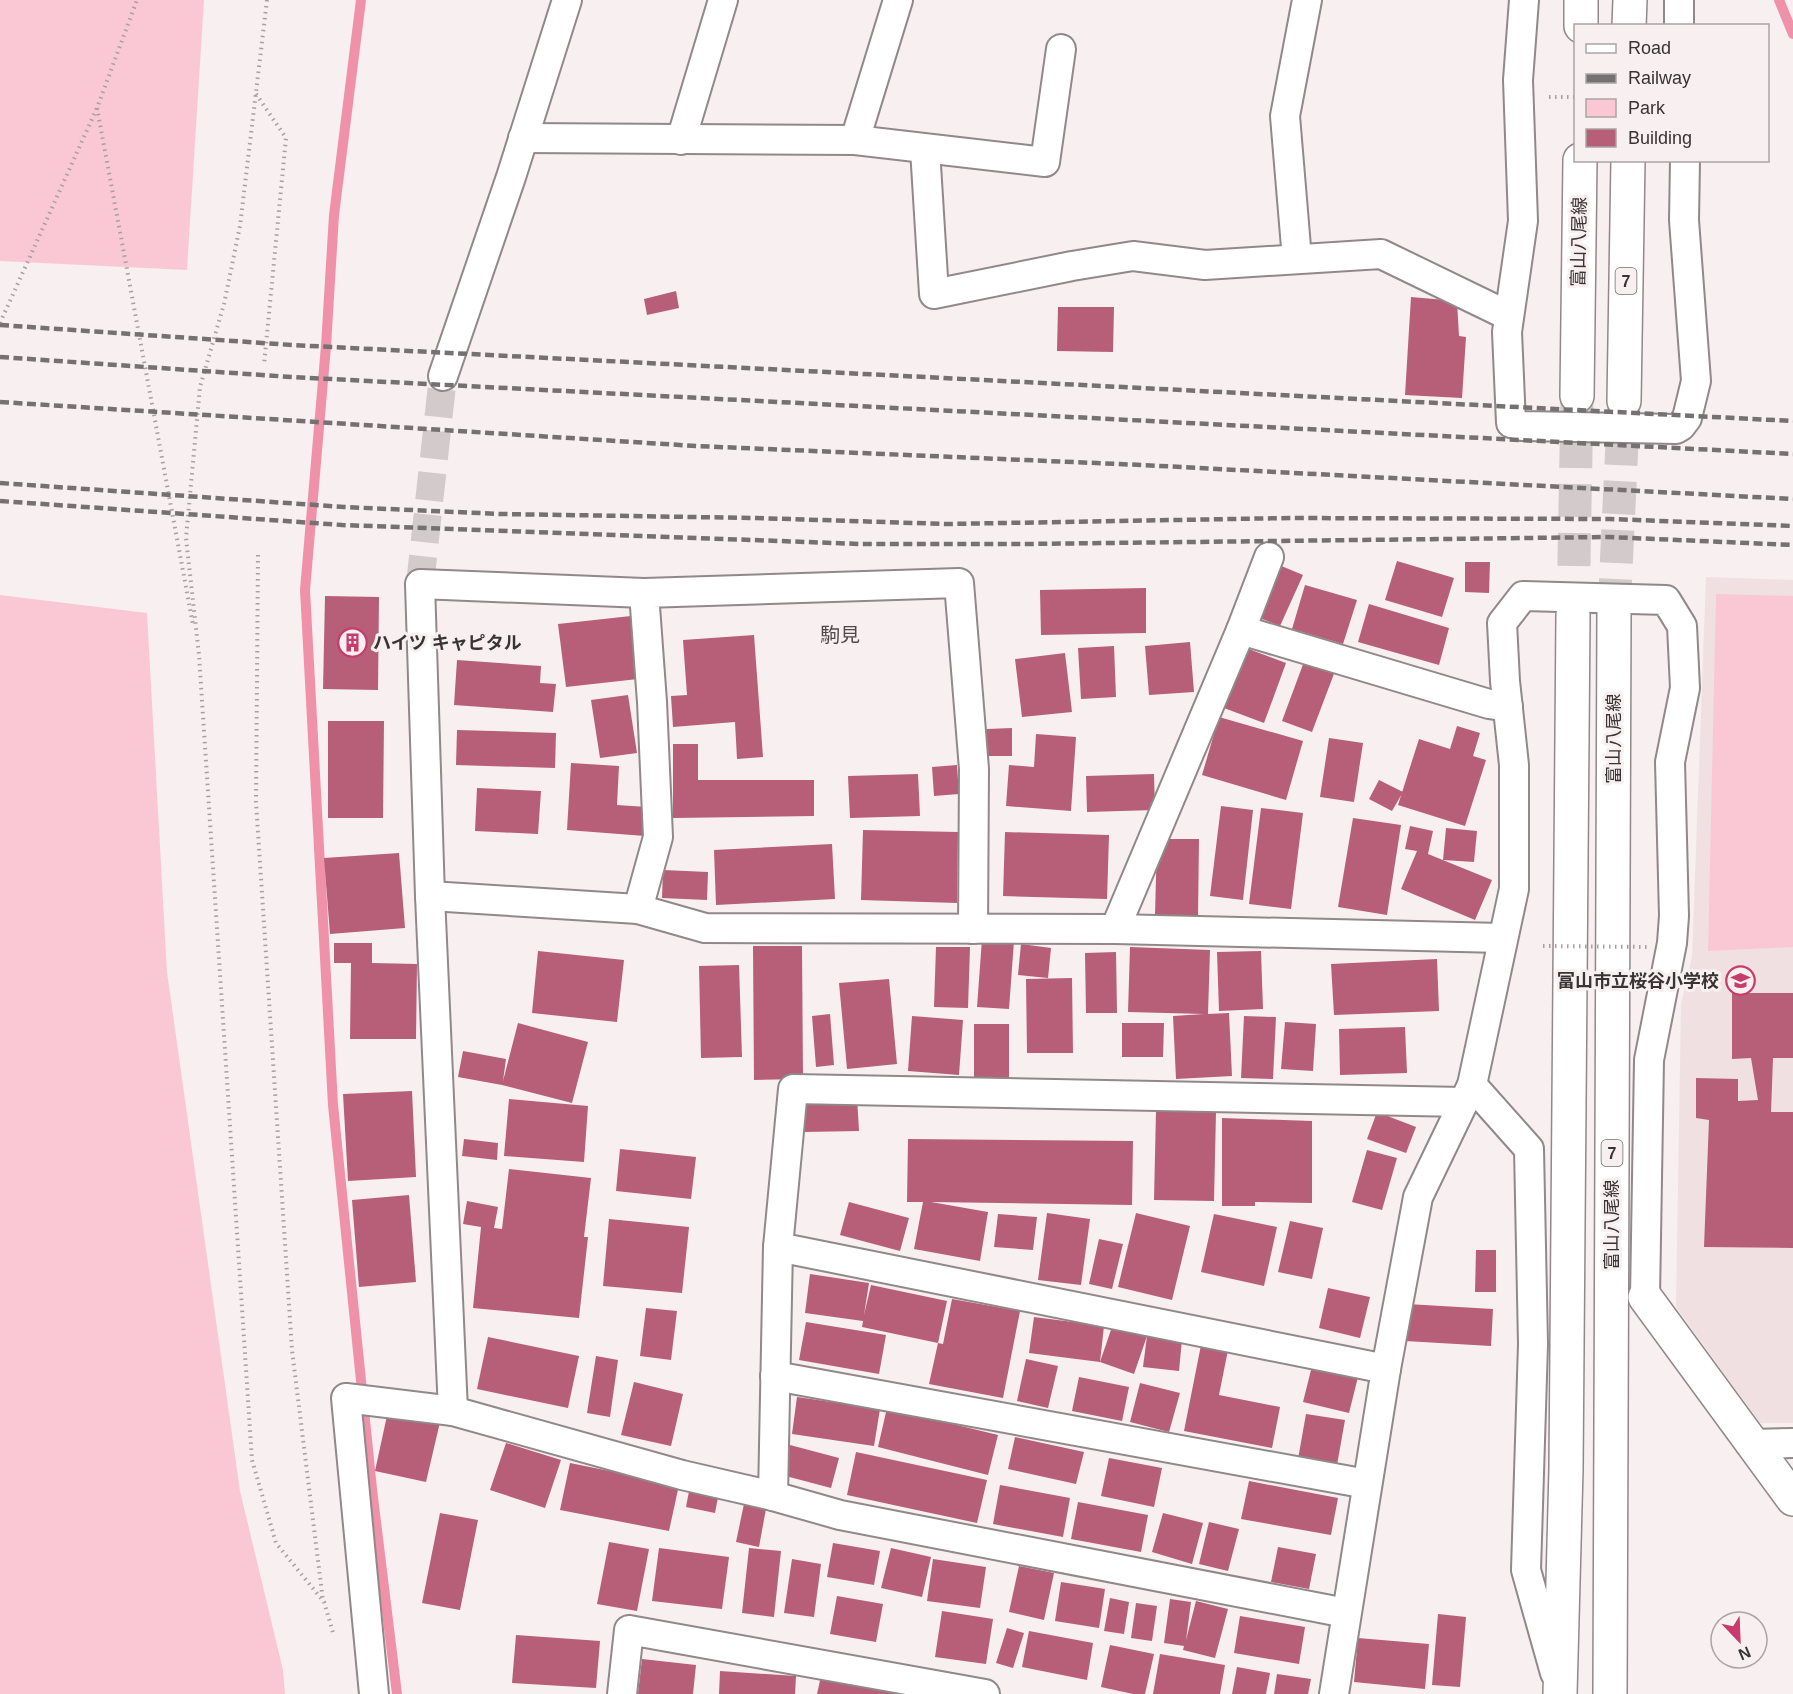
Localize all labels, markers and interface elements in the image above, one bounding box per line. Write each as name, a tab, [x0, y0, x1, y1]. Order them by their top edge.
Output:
legend	[1574, 24, 1769, 162]
text: Road	[1628, 38, 1671, 58]
text: Railway	[1628, 68, 1691, 88]
text: Park	[1628, 98, 1666, 118]
text: Building	[1628, 128, 1692, 148]
street label: 富山八尾線	[1568, 197, 1590, 287]
road number: 7	[1616, 268, 1636, 294]
district label: 駒見	[820, 624, 860, 646]
building icon: ハイツ キャピタル	[336, 627, 368, 659]
place label: ハイツ キャピタル	[373, 633, 522, 653]
street label: 富山八尾線	[1604, 694, 1624, 784]
school or university icon: 富山市立桜谷小学校	[1724, 965, 1756, 997]
place label: 富山市立桜谷小学校	[1557, 971, 1719, 991]
road number: 7	[1602, 1140, 1622, 1166]
street label: 富山八尾線	[1602, 1180, 1622, 1270]
north arrow	[1709, 1610, 1769, 1670]
text: N	[1736, 1643, 1753, 1663]

